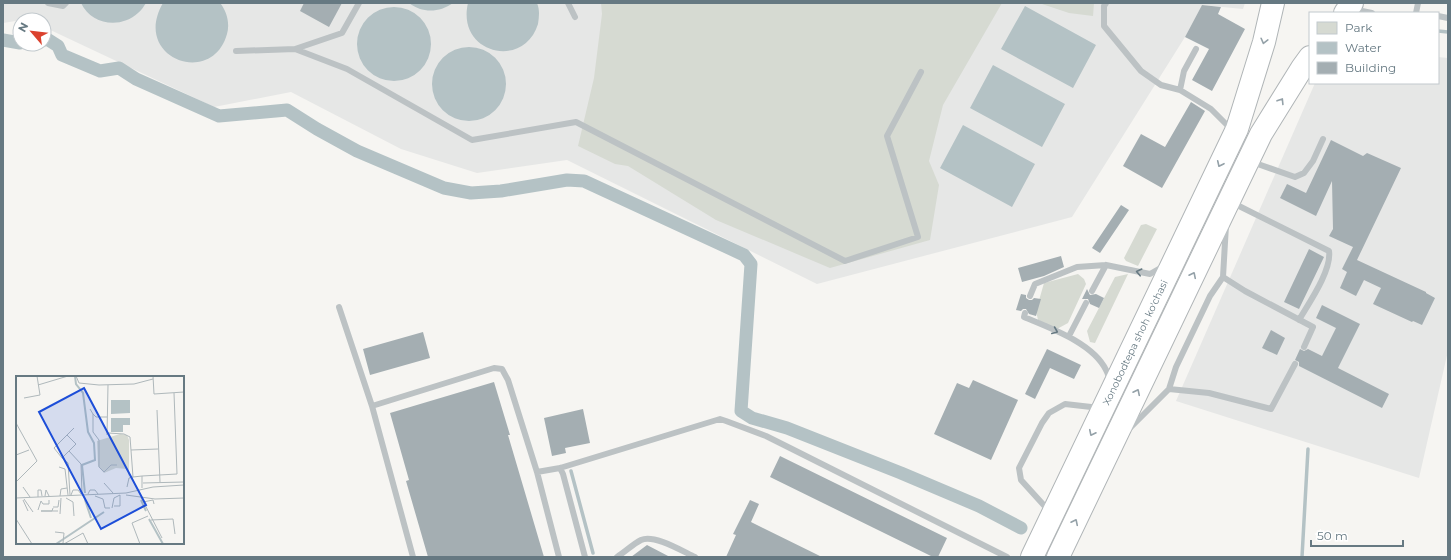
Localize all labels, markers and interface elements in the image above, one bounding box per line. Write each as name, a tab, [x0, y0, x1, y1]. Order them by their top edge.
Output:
north arrow	[12, 12, 52, 52]
legend	[1309, 12, 1439, 84]
text: N	[15, 20, 31, 35]
text: Park	[1345, 20, 1373, 35]
one-way arrow	[1260, 37, 1269, 44]
text: Water	[1345, 40, 1382, 55]
text: Building	[1345, 60, 1396, 75]
one-way arrow	[1276, 98, 1284, 105]
one-way arrow	[1217, 159, 1225, 167]
one-way arrow	[1135, 268, 1142, 276]
one-way arrow	[1189, 271, 1196, 279]
street label: Xonobodtepa shoh ko'chasi	[1099, 278, 1170, 407]
one-way arrow	[1052, 326, 1059, 334]
inset map	[16, 376, 184, 544]
one-way arrow	[1132, 389, 1140, 396]
one-way arrow	[1089, 428, 1097, 436]
one-way arrow	[1070, 519, 1078, 526]
scale bar	[1311, 522, 1403, 548]
text: 50 m	[1317, 528, 1348, 543]

